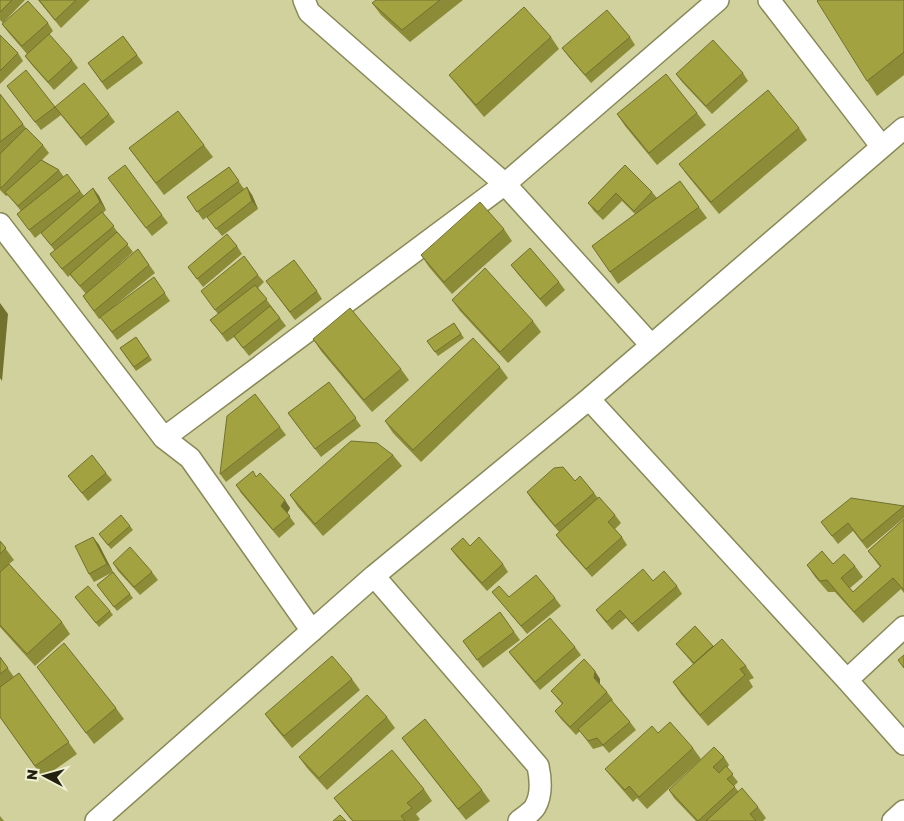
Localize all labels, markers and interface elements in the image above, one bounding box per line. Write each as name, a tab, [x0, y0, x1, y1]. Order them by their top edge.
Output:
north arrow	[20, 751, 70, 801]
text: N	[23, 768, 41, 781]

